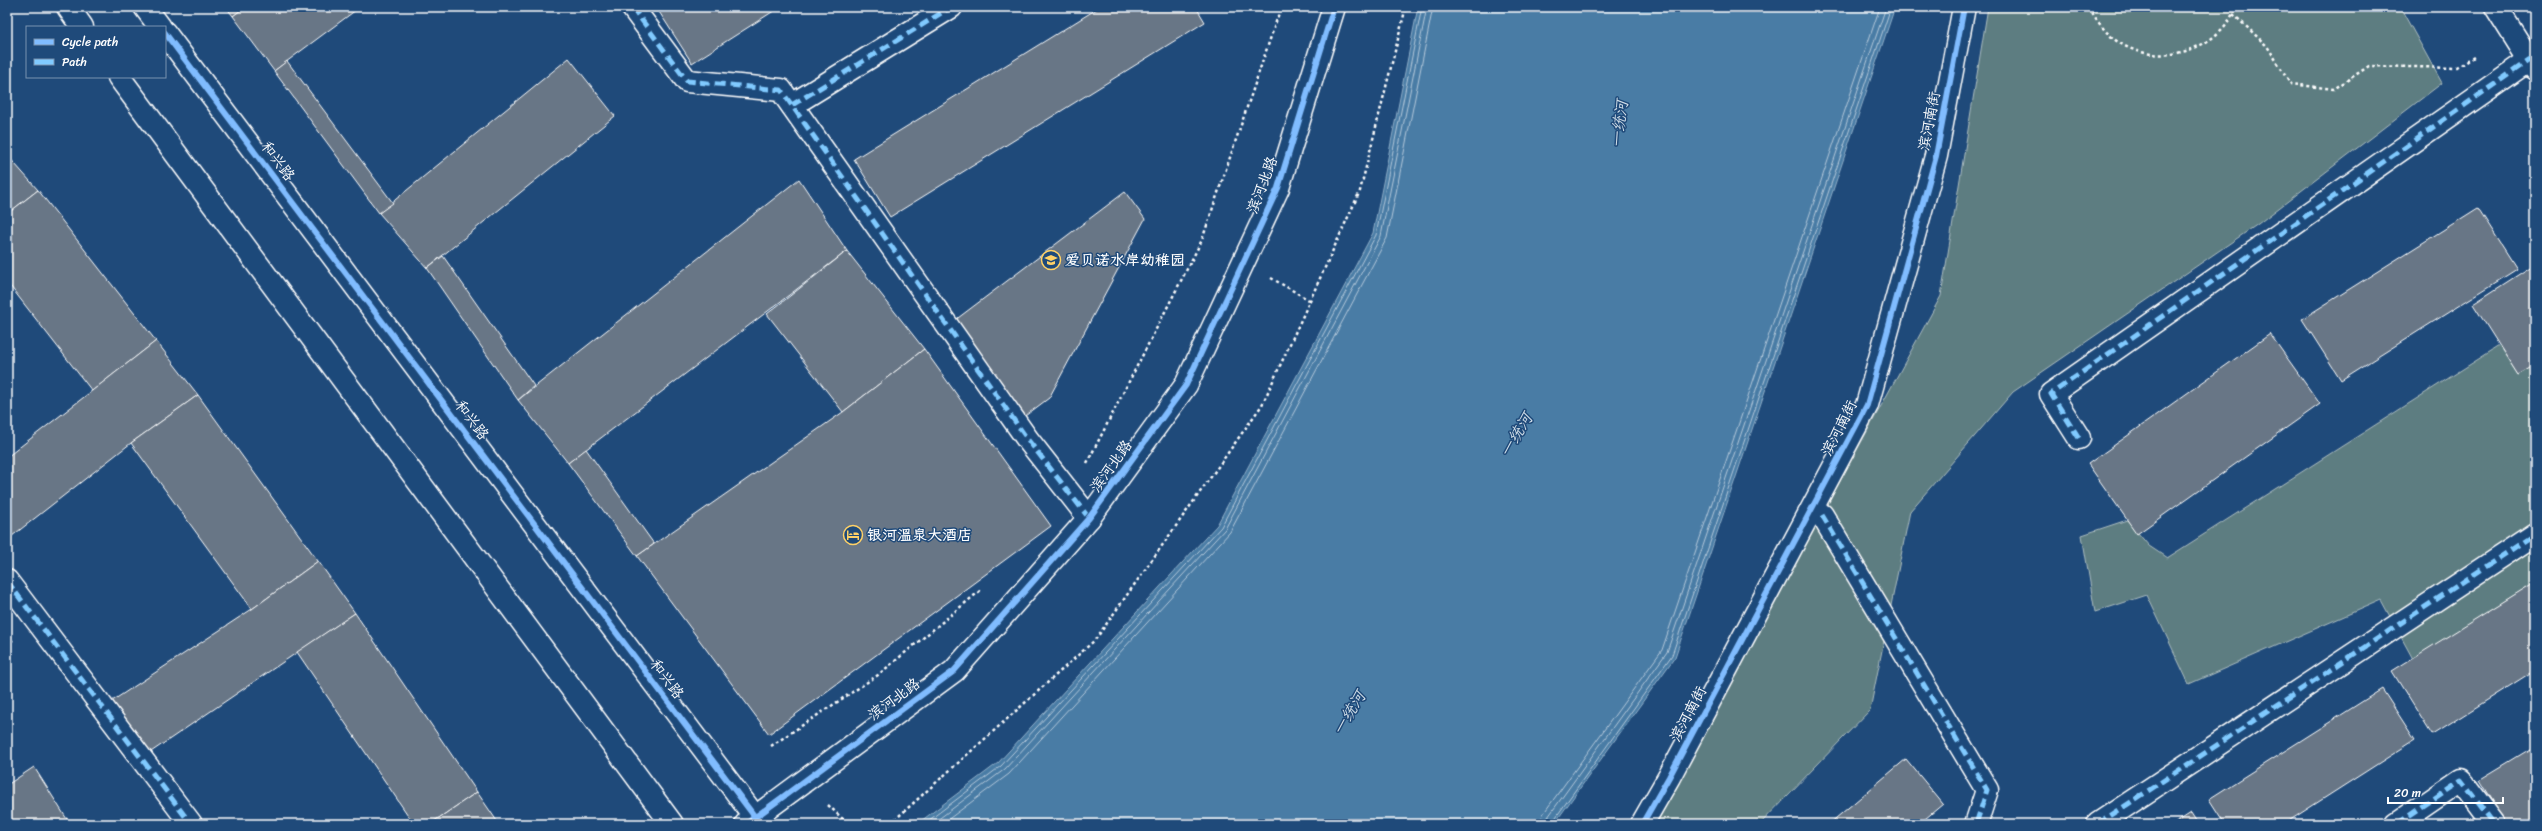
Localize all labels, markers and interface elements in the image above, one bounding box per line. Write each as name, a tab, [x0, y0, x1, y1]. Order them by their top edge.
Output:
legend	[26, 26, 166, 78]
text: Cycle path	[62, 31, 118, 53]
text: Path	[62, 51, 87, 73]
street label: 滨河南街	[1911, 89, 1947, 153]
water label: 一统河	[1602, 95, 1637, 150]
street label: 和兴路	[254, 135, 302, 187]
street label: 滨河北路	[1239, 152, 1285, 218]
place label: 爱贝诺水岸幼稚园	[1065, 247, 1185, 273]
school or university icon: 爱贝诺水岸幼稚园	[1040, 249, 1062, 271]
street label: 和兴路	[448, 394, 496, 446]
street label: 滨河南街	[1814, 395, 1864, 461]
water label: 一统河	[1491, 404, 1542, 463]
street label: 滨河北路	[1083, 434, 1139, 498]
place label: 银河温泉大酒店	[867, 522, 972, 548]
hotel icon: 银河温泉大酒店	[842, 524, 864, 546]
street label: 和兴路	[643, 653, 691, 705]
street label: 滨河北路	[862, 671, 926, 727]
street label: 滨河南街	[1662, 681, 1714, 747]
water label: 一统河	[1324, 682, 1375, 741]
scale bar	[2388, 779, 2503, 805]
text: 20 m	[2394, 782, 2421, 804]

